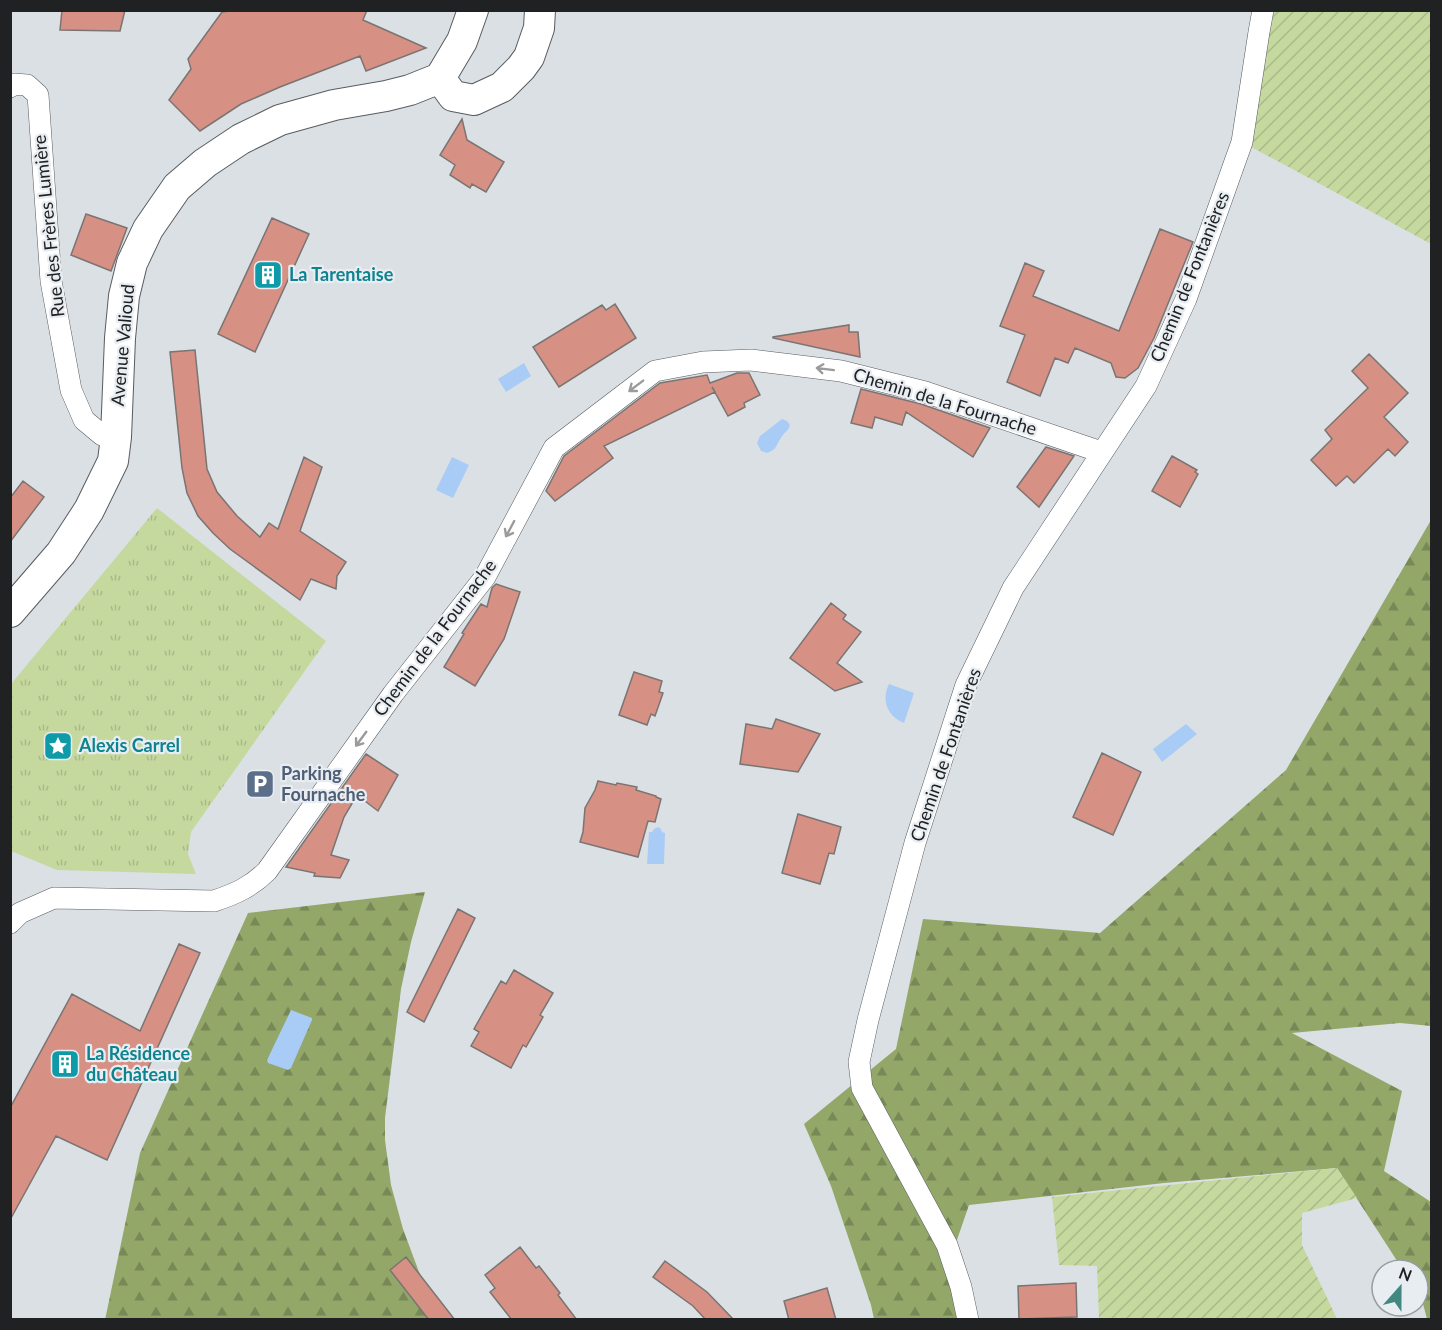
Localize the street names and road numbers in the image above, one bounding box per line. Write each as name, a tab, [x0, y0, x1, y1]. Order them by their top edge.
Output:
street label: Rue des Frères Lumière	[27, 134, 69, 318]
street label: Chemin de Fontanières	[1145, 188, 1233, 365]
street label: Avenue Valioud	[106, 283, 138, 407]
street label: Chemin de la Fournache	[851, 363, 1040, 439]
street label: Chemin de la Fournache	[368, 555, 500, 720]
street label: Chemin de Fontanières	[905, 665, 985, 844]

